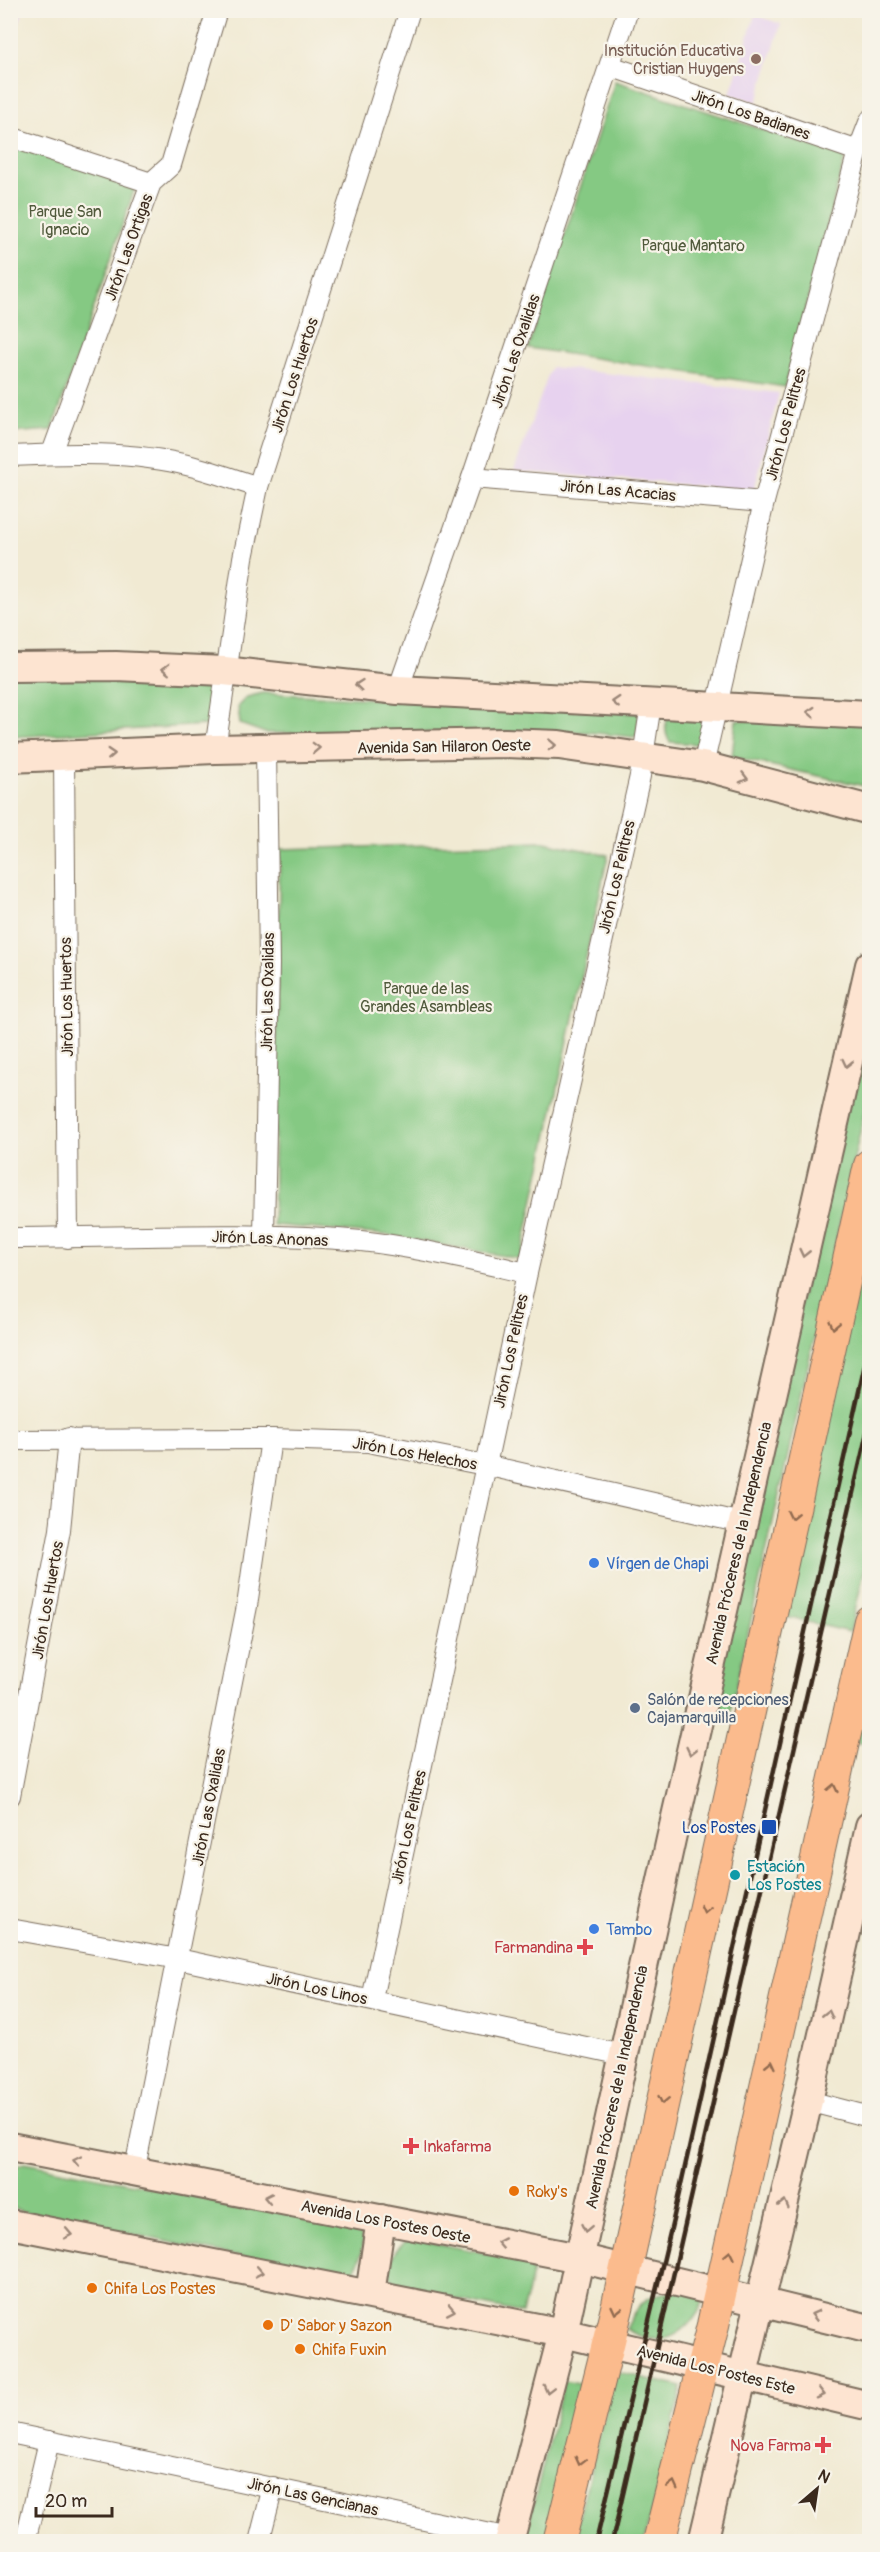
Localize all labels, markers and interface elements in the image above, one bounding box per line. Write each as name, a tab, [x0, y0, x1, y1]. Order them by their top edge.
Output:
place label: Institución Educativa Cristian Huygens	[604, 41, 744, 79]
marker: Institución Educativa Cristian Huygens	[749, 52, 763, 66]
street label: Jirón Los Badianes	[689, 85, 813, 145]
street label: Jirón Las Ortigas	[100, 191, 158, 304]
park label: Parque San Ignacio	[28, 202, 102, 240]
park label: Parque Mantaro	[641, 236, 745, 256]
street label: Jirón Las Oxalidas	[487, 292, 545, 411]
street label: Jirón Los Huertos	[267, 315, 323, 435]
street label: Jirón Los Pelitres	[761, 366, 811, 483]
street label: Jirón Las Acacias	[559, 476, 677, 506]
one-way arrow	[161, 662, 170, 675]
one-way arrow	[354, 680, 363, 692]
one-way arrow	[612, 695, 621, 708]
one-way arrow	[807, 706, 816, 719]
street label: Avenida San Hilaron Oeste	[357, 735, 531, 759]
one-way arrow	[548, 739, 557, 752]
one-way arrow	[311, 742, 320, 755]
one-way arrow	[106, 747, 115, 760]
one-way arrow	[739, 771, 749, 784]
street label: Jirón Los Pelitres	[594, 818, 640, 936]
street label: Jirón Las Oxalidas	[257, 932, 279, 1052]
street label: Jirón Los Huertos	[56, 937, 78, 1057]
park label: Parque de las Grandes Asambleas	[360, 979, 492, 1017]
one-way arrow	[841, 1058, 854, 1068]
street label: Jirón Las Anonas	[211, 1227, 328, 1251]
one-way arrow	[798, 1248, 811, 1258]
street label: Jirón Los Pelitres	[489, 1292, 533, 1410]
one-way arrow	[828, 1319, 841, 1329]
street label: Avenida Próceres de la Independencia	[701, 1420, 777, 1667]
street label: Jirón Los Helechos	[351, 1433, 479, 1475]
one-way arrow	[786, 1510, 799, 1520]
street label: Jirón Los Huertos	[28, 1539, 68, 1661]
place label: Vírgen de Chapi	[606, 1554, 709, 1574]
marker: Vírgen de Chapi	[587, 1556, 601, 1570]
place label: Salón de recepciones Cajamarquilla	[647, 1690, 789, 1728]
marker: Salón de recepciones Cajamarquilla	[628, 1701, 642, 1715]
one-way arrow	[685, 1745, 698, 1755]
street label: Jirón Las Oxalidas	[188, 1747, 230, 1868]
street label: Jirón Los Pelitres	[387, 1768, 431, 1886]
one-way arrow	[825, 1783, 838, 1793]
place label: Los Postes	[682, 1818, 756, 1838]
marker: Los Postes	[760, 1818, 778, 1836]
place label: Estación Los Postes	[747, 1857, 821, 1895]
marker: Estación Los Postes	[728, 1868, 742, 1882]
one-way arrow	[699, 1904, 712, 1914]
place label: Tambo	[606, 1920, 652, 1940]
marker: Tambo	[587, 1922, 601, 1936]
place label: Farmandina	[494, 1938, 573, 1958]
marker: Farmandina	[578, 1940, 592, 1954]
street label: Avenida Próceres de la Independencia	[581, 1964, 653, 2211]
street label: Jirón Los Linos	[265, 1969, 369, 2009]
one-way arrow	[820, 2009, 833, 2019]
one-way arrow	[764, 2059, 777, 2069]
one-way arrow	[657, 2094, 670, 2104]
place label: Inkafarma	[423, 2137, 491, 2157]
marker: Inkafarma	[404, 2139, 418, 2153]
one-way arrow	[72, 2155, 82, 2168]
place label: Roky's	[526, 2182, 567, 2202]
marker: Roky's	[507, 2184, 521, 2198]
one-way arrow	[264, 2192, 274, 2205]
street label: Avenida Los Postes Oeste	[299, 2196, 472, 2248]
one-way arrow	[776, 2199, 789, 2209]
one-way arrow	[580, 2223, 593, 2233]
one-way arrow	[63, 2227, 73, 2240]
one-way arrow	[496, 2237, 506, 2250]
one-way arrow	[722, 2250, 735, 2260]
one-way arrow	[254, 2265, 264, 2278]
place label: Chifa Los Postes	[104, 2279, 215, 2299]
marker: Chifa Los Postes	[85, 2281, 99, 2295]
one-way arrow	[445, 2303, 455, 2316]
one-way arrow	[611, 2305, 624, 2315]
one-way arrow	[810, 2310, 820, 2323]
place label: D' Sabor y Sazon	[280, 2316, 392, 2336]
marker: D' Sabor y Sazon	[261, 2318, 275, 2332]
place label: Chifa Fuxin	[312, 2340, 387, 2360]
street label: Avenida Los Postes Este	[635, 2341, 797, 2399]
marker: Chifa Fuxin	[293, 2342, 307, 2356]
one-way arrow	[543, 2384, 556, 2394]
one-way arrow	[816, 2387, 826, 2400]
place label: Nova Farma	[730, 2436, 811, 2456]
marker: Nova Farma	[816, 2438, 830, 2452]
one-way arrow	[574, 2456, 587, 2466]
north arrow	[787, 2459, 847, 2519]
text: N	[814, 2465, 834, 2488]
street label: Jirón Las Gencianas	[245, 2473, 380, 2521]
scale bar	[36, 2480, 112, 2518]
one-way arrow	[665, 2480, 678, 2490]
text: 20 m	[45, 2490, 87, 2513]

